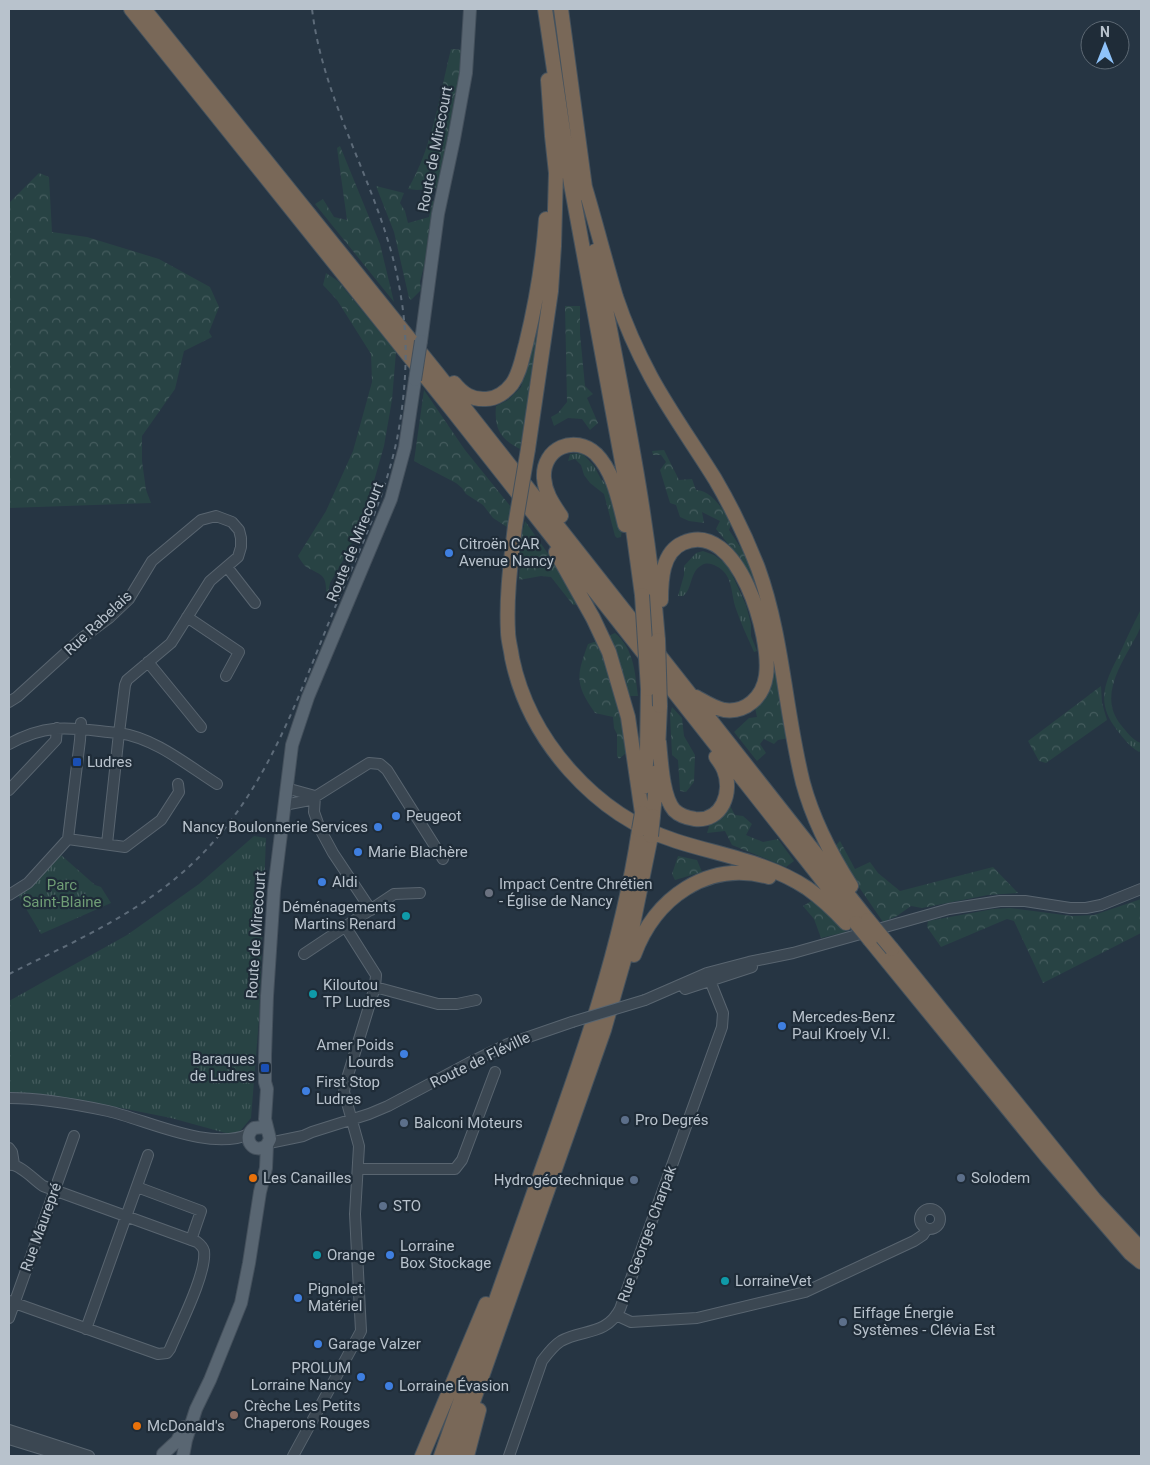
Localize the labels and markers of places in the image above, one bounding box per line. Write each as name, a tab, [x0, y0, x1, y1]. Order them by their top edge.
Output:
place label: Citroën CAR Avenue Nancy	[459, 535, 554, 570]
marker: Citroën CAR Avenue Nancy	[443, 547, 455, 559]
place label: Ludres	[87, 753, 132, 771]
marker: Ludres	[71, 756, 83, 768]
place label: Peugeot	[406, 807, 462, 825]
marker: Peugeot	[390, 810, 402, 822]
place label: Nancy Boulonnerie Services	[182, 818, 368, 836]
marker: Nancy Boulonnerie Services	[372, 821, 384, 833]
place label: Marie Blachère	[368, 843, 468, 861]
marker: Marie Blachère	[352, 846, 364, 858]
place label: Aldi	[332, 873, 358, 891]
place label: Impact Centre Chrétien - Église de Nancy	[499, 875, 653, 910]
marker: Aldi	[316, 876, 328, 888]
marker: Impact Centre Chrétien - Église de Nancy	[483, 887, 495, 899]
place label: Déménagements Martins Renard	[282, 898, 396, 933]
marker: Déménagements Martins Renard	[400, 910, 412, 922]
place label: Kiloutou TP Ludres	[323, 976, 390, 1011]
marker: Kiloutou TP Ludres	[307, 988, 319, 1000]
place label: Mercedes-Benz Paul Kroely V.I.	[792, 1008, 895, 1043]
marker: Mercedes-Benz Paul Kroely V.I.	[776, 1020, 788, 1032]
place label: Amer Poids Lourds	[317, 1036, 394, 1071]
marker: Amer Poids Lourds	[398, 1048, 410, 1060]
place label: Baraques de Ludres	[190, 1050, 255, 1085]
marker: Baraques de Ludres	[259, 1062, 271, 1074]
place label: First Stop Ludres	[316, 1073, 380, 1108]
marker: First Stop Ludres	[300, 1085, 312, 1097]
place label: Pro Degrés	[635, 1111, 709, 1129]
place label: Balconi Moteurs	[414, 1114, 523, 1132]
marker: Pro Degrés	[619, 1114, 631, 1126]
marker: Balconi Moteurs	[398, 1117, 410, 1129]
place label: Les Canailles	[263, 1169, 352, 1187]
place label: Solodem	[971, 1169, 1030, 1187]
place label: Hydrogéotechnique	[494, 1171, 624, 1189]
marker: Les Canailles	[247, 1172, 259, 1184]
marker: Solodem	[955, 1172, 967, 1184]
marker: Hydrogéotechnique	[628, 1174, 640, 1186]
place label: STO	[393, 1197, 421, 1215]
marker: STO	[377, 1200, 389, 1212]
place label: Lorraine Box Stockage	[400, 1237, 491, 1272]
place label: Orange	[327, 1246, 375, 1264]
marker: Orange	[311, 1249, 323, 1261]
marker: Lorraine Box Stockage	[384, 1249, 396, 1261]
place label: LorraineVet	[735, 1272, 812, 1290]
marker: LorraineVet	[719, 1275, 731, 1287]
place label: Pignolet Matériel	[308, 1280, 363, 1315]
marker: Pignolet Matériel	[292, 1292, 304, 1304]
place label: Eiffage Énergie Systèmes - Clévia Est	[853, 1304, 995, 1339]
marker: Eiffage Énergie Systèmes - Clévia Est	[837, 1316, 849, 1328]
place label: Garage Valzer	[328, 1335, 421, 1353]
marker: Garage Valzer	[312, 1338, 324, 1350]
place label: PROLUM Lorraine Nancy	[251, 1359, 351, 1394]
marker: PROLUM Lorraine Nancy	[355, 1371, 367, 1383]
place label: Lorraine Évasion	[399, 1377, 509, 1395]
marker: Lorraine Évasion	[383, 1380, 395, 1392]
place label: Crèche Les Petits Chaperons Rouges	[244, 1397, 370, 1432]
marker: Crèche Les Petits Chaperons Rouges	[228, 1409, 240, 1421]
place label: McDonald's	[147, 1417, 225, 1435]
marker: McDonald's	[131, 1420, 143, 1432]

